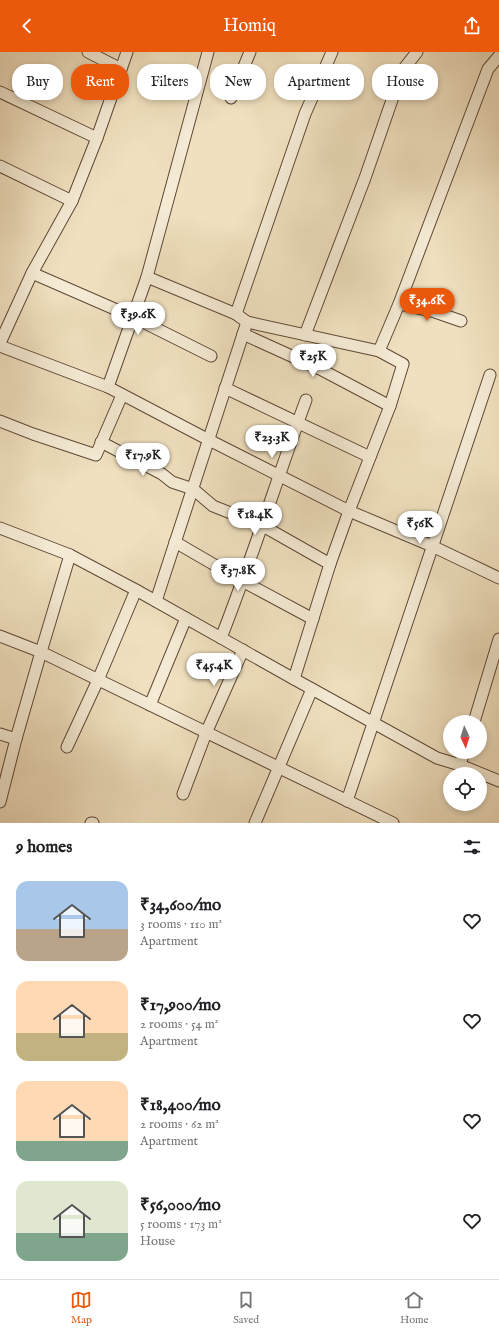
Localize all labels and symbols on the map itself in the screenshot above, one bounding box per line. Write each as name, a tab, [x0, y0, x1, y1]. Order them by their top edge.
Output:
pin: ₹34.6K	[394, 288, 460, 322]
pin: ₹39.6K	[105, 302, 171, 336]
pin: ₹25K	[289, 344, 337, 378]
pin: ₹23.3K	[239, 425, 305, 459]
pin: ₹17.9K	[110, 443, 176, 477]
pin: ₹18.4K	[222, 502, 288, 536]
pin: ₹56K	[396, 511, 444, 545]
pin: ₹37.8K	[205, 558, 271, 592]
pin: ₹45.4K	[181, 653, 247, 687]
north arrow	[443, 715, 487, 759]

